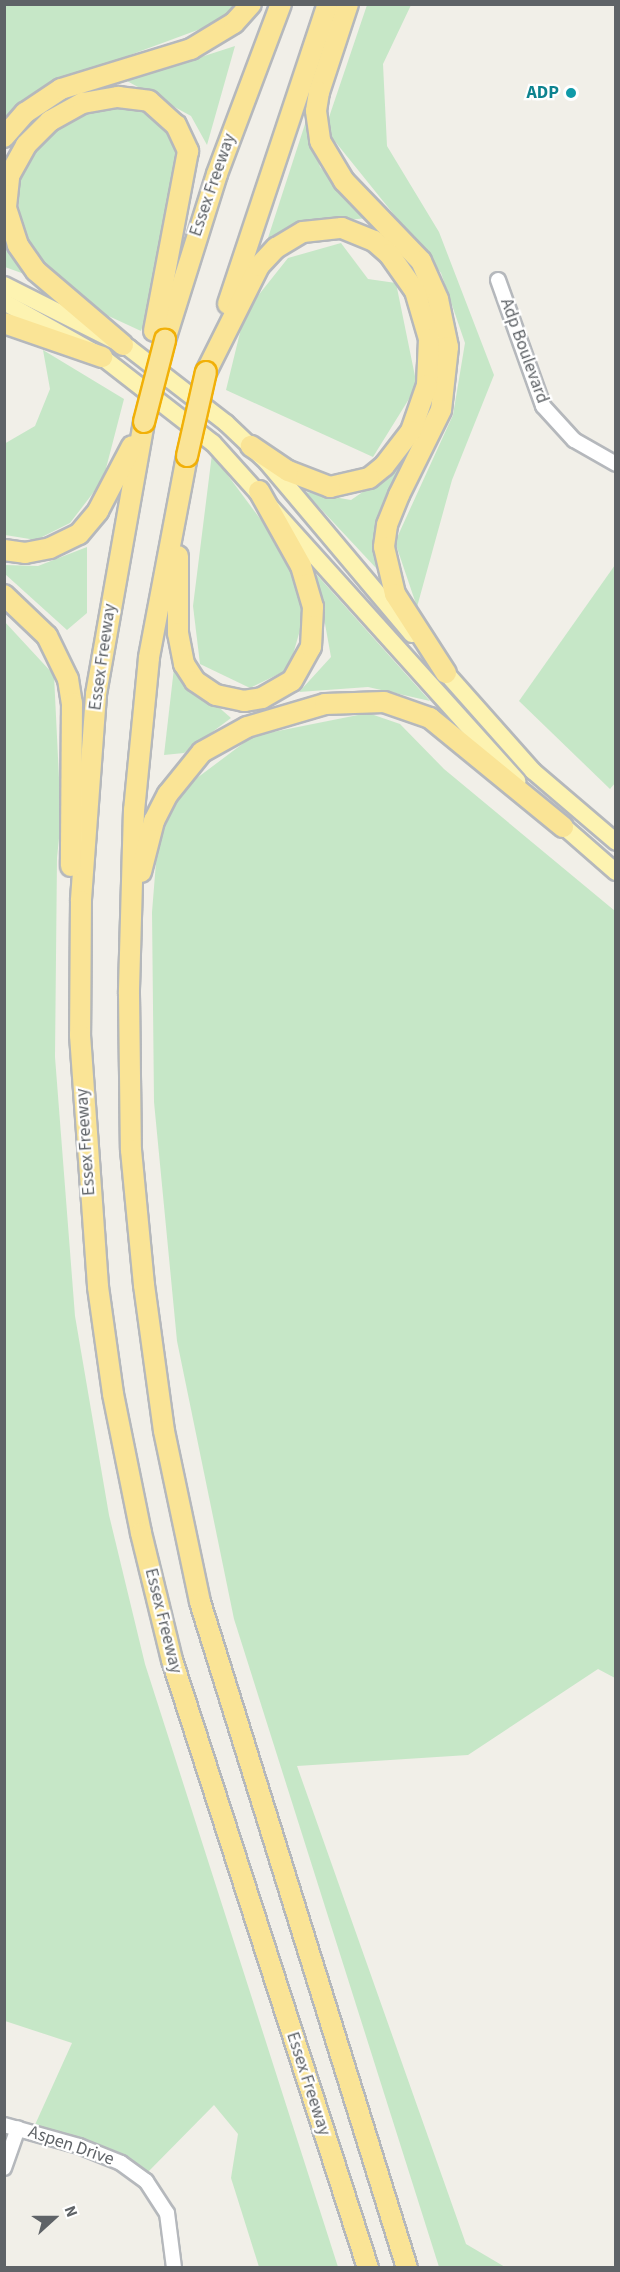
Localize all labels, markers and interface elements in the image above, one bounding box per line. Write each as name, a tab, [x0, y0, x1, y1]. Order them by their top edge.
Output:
place label: ADP	[527, 82, 559, 104]
marker: ADP	[564, 86, 578, 100]
street label: Essex Freeway	[185, 131, 241, 239]
street label: Adp Boulevard	[495, 295, 553, 407]
street label: Essex Freeway	[85, 602, 121, 712]
street label: Essex Freeway	[71, 1087, 101, 1197]
street label: Essex Freeway	[139, 1566, 187, 1676]
street label: Essex Freeway	[281, 2029, 335, 2139]
street label: Aspen Drive	[25, 2121, 117, 2171]
north arrow	[24, 2188, 84, 2248]
text: N	[59, 2203, 83, 2220]

